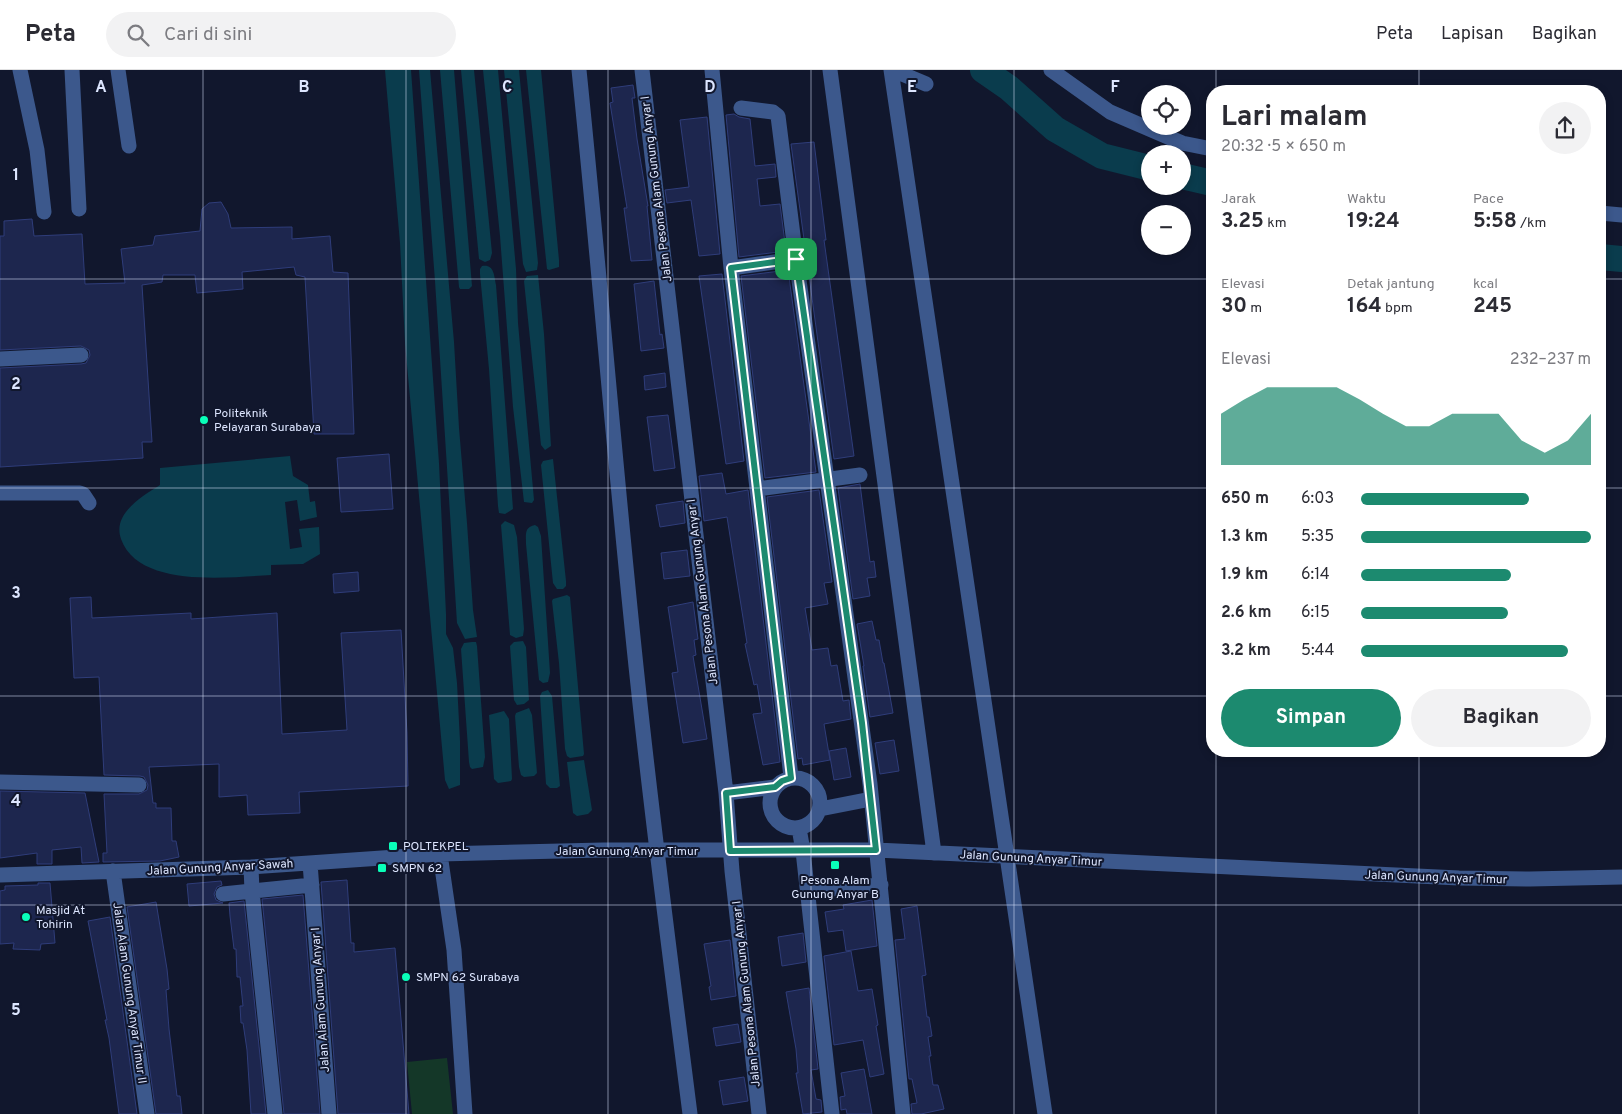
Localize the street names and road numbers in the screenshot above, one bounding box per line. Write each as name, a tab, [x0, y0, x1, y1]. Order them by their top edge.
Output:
street label: Jalan Pesona Alam Gunung Anyar I	[638, 95, 676, 283]
street label: Jalan Pesona Alam Gunung Anyar I	[684, 498, 722, 686]
street label: Jalan Gunung Anyar Timur	[556, 844, 699, 860]
street label: Jalan Gunung Anyar Timur	[959, 847, 1103, 871]
street label: Jalan Gunung Anyar Sawah	[146, 856, 294, 880]
street label: Jalan Gunung Anyar Timur	[1364, 868, 1508, 889]
street label: Jalan Pesona Alam Gunung Anyar I	[729, 900, 765, 1088]
street label: Jalan Alam Gunung Anyar Timur II	[108, 902, 150, 1085]
street label: Jalan Alam Gunung Anyar I	[308, 927, 334, 1073]

